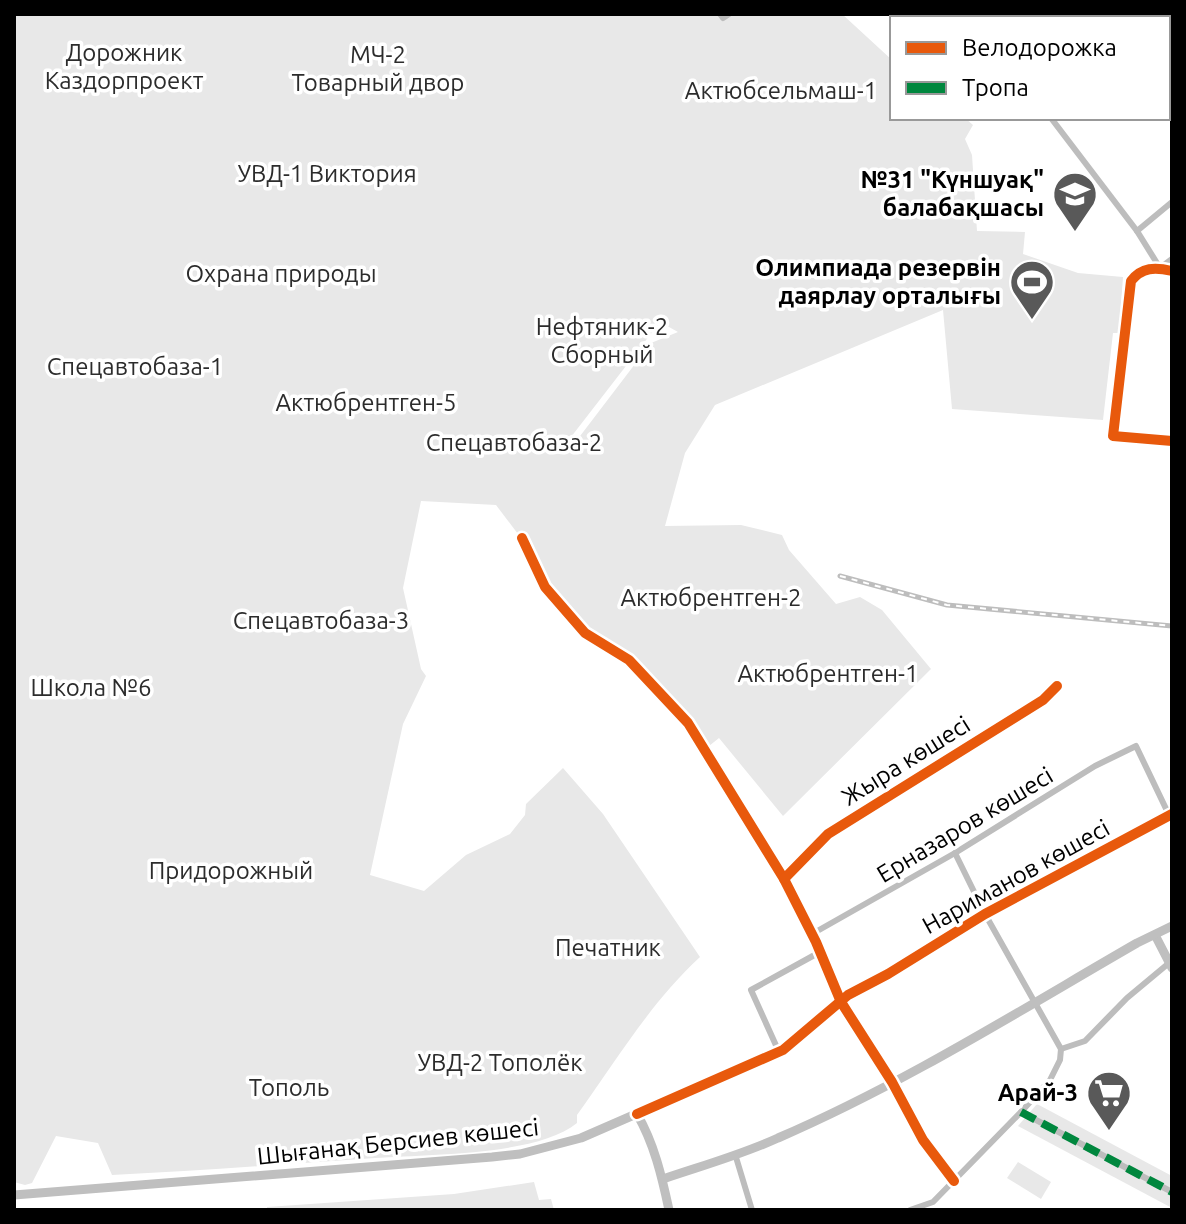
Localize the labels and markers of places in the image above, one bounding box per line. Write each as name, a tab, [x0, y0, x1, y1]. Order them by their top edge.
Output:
place label: №31 "Күншуақ" балабақшасы	[861, 166, 1044, 221]
school or university icon: №31 "Күншуақ" балабақшасы	[1051, 170, 1099, 233]
place label: Олимпиада резервін даярлау орталығы	[755, 254, 1001, 309]
sports icon: Олимпиада резервін даярлау орталығы	[1008, 258, 1056, 321]
supermarket icon: Арай-3	[1085, 1069, 1133, 1132]
place label: Арай-3	[998, 1079, 1078, 1106]

